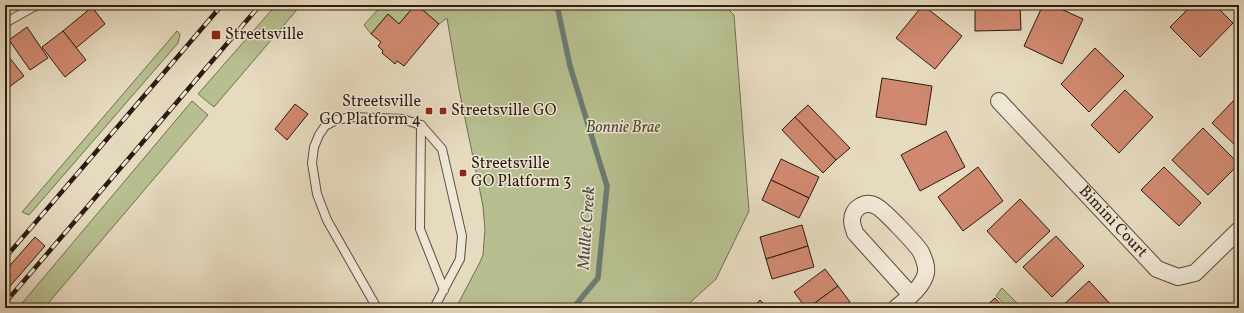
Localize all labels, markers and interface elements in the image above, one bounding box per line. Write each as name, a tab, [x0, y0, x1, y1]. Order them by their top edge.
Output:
place label: Streetsville	[225, 24, 304, 46]
marker: Streetsville	[210, 29, 222, 41]
place label: Streetsville GO Platform 4	[319, 91, 421, 131]
place label: Streetsville GO	[451, 100, 557, 122]
marker: Streetsville GO Platform 4	[424, 106, 434, 116]
marker: Streetsville GO	[438, 106, 448, 116]
park label: Bonnie Brae	[586, 117, 660, 139]
place label: Streetsville GO Platform 3	[471, 153, 571, 193]
marker: Streetsville GO Platform 3	[458, 168, 468, 178]
street label: Bimini Court	[1073, 181, 1152, 263]
water label: Mullet Creek	[573, 185, 601, 271]

